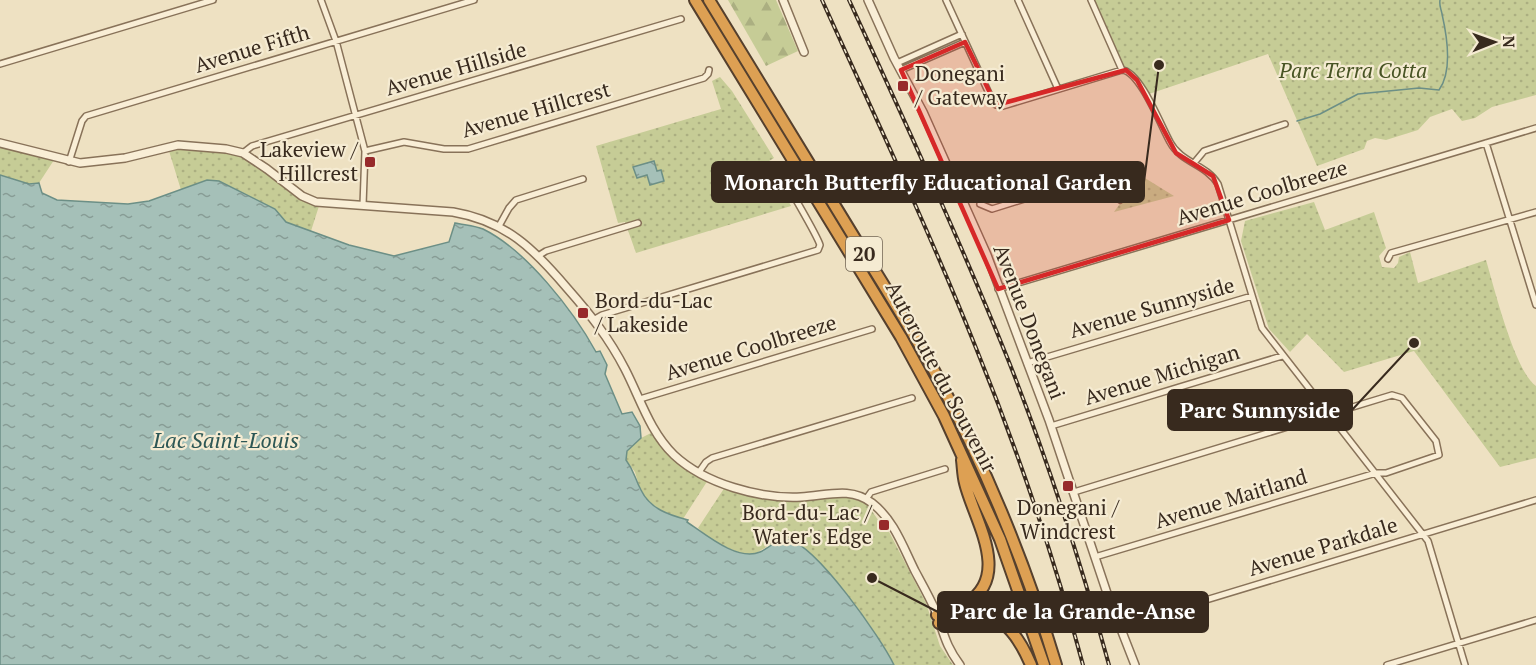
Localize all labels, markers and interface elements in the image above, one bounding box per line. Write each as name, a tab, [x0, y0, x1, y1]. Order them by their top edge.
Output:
north arrow	[1464, 12, 1524, 72]
street label: Avenue Fifth	[191, 17, 313, 79]
street label: Avenue Hillside	[382, 34, 530, 102]
text: N	[1498, 35, 1520, 48]
park label: Parc Terra Cotta	[1278, 56, 1427, 84]
place label: Donegani / Gateway	[914, 59, 1008, 111]
street label: Avenue Hillcrest	[458, 74, 614, 144]
marker: Donegani / Gateway	[896, 79, 910, 93]
place label: Lakeview / Hillcrest	[260, 135, 359, 187]
street label: Avenue Coolbreeze	[1173, 153, 1351, 231]
marker: Lakeview / Hillcrest	[363, 155, 377, 169]
callout: Monarch Butterfly Educational Garden	[712, 162, 1144, 202]
text: Monarch Butterfly Educational Garden	[724, 167, 1132, 196]
road number: 20	[846, 237, 882, 271]
street label: Avenue Donegani	[988, 240, 1072, 403]
street label: Avenue Sunnyside	[1066, 270, 1237, 344]
street label: Autoroute du Souvenir	[880, 276, 1004, 477]
place label: Bord-du-Lac / Lakeside	[594, 286, 713, 338]
marker: Bord-du-Lac / Lakeside	[576, 306, 590, 320]
street label: Avenue Coolbreeze	[662, 308, 840, 386]
street label: Avenue Michigan	[1081, 337, 1243, 411]
callout: Parc Sunnyside	[1168, 390, 1352, 430]
text: Parc Sunnyside	[1180, 395, 1340, 424]
water label: Lac Saint-Louis	[152, 425, 299, 454]
street label: Avenue Maitland	[1151, 461, 1311, 535]
marker: Donegani / Windcrest	[1061, 479, 1075, 493]
place label: Donegani / Windcrest	[1017, 493, 1120, 545]
place label: Bord-du-Lac / Water's Edge	[742, 498, 873, 550]
street label: Avenue Parkdale	[1244, 510, 1401, 582]
marker: Bord-du-Lac / Water's Edge	[877, 518, 891, 532]
callout: Parc de la Grande-Anse	[938, 592, 1208, 632]
text: Parc de la Grande-Anse	[950, 596, 1196, 625]

